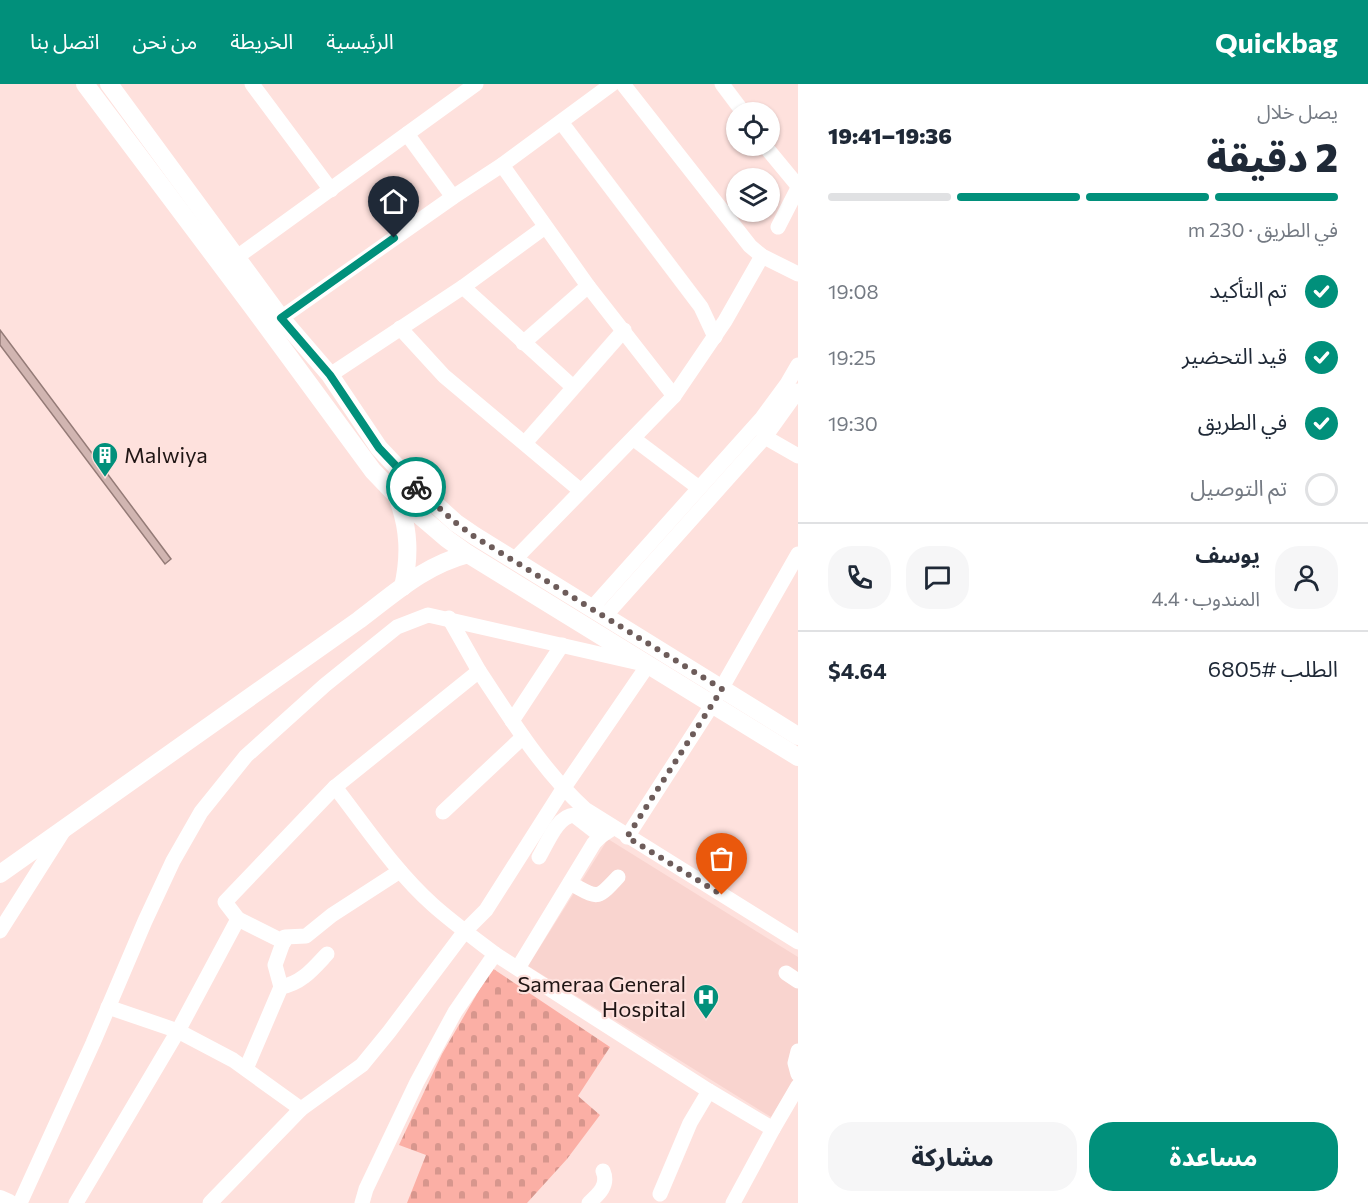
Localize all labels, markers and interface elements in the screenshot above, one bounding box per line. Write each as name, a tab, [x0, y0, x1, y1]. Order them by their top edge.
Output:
text: Quickbag	[1215, 25, 1338, 59]
text: اتصل بنا	[30, 28, 100, 53]
text: من نحن	[133, 28, 197, 53]
text: الخريطة	[230, 28, 293, 53]
text: الرئيسية	[326, 28, 394, 53]
text: يصل خلال	[1257, 99, 1338, 123]
map controls	[726, 102, 780, 222]
button: locate	[726, 102, 780, 156]
text: 19:36–19:41	[828, 122, 952, 149]
text: 2 دقيقة	[1206, 132, 1338, 180]
button: layers	[726, 168, 780, 222]
pin	[368, 176, 419, 238]
icon: home	[377, 185, 410, 218]
text: في الطريق · 230 m	[1188, 217, 1338, 241]
icon: check	[1305, 275, 1338, 308]
text: تم التأكيد	[1209, 276, 1287, 303]
text: 19:08	[828, 279, 879, 303]
icon: check	[1305, 341, 1338, 374]
text: قيد التحضير	[1182, 342, 1287, 369]
text: 19:25	[828, 345, 876, 369]
icon: check	[1305, 407, 1338, 440]
text: في الطريق	[1198, 408, 1287, 435]
text: 19:30	[828, 411, 878, 435]
building icon: Malwiya	[90, 440, 120, 478]
place label: Malwiya	[124, 441, 208, 468]
courier	[386, 457, 446, 517]
icon: bike	[400, 471, 433, 504]
text: تم التوصيل	[1190, 474, 1287, 501]
text: يوسف	[1195, 541, 1260, 568]
button: phone	[828, 546, 891, 609]
button: chat	[906, 546, 969, 609]
button: person	[1275, 546, 1338, 609]
text: المندوب · 4.4	[1152, 586, 1260, 610]
text: الطلب #6805	[1208, 655, 1338, 682]
text: $4.64	[828, 657, 887, 684]
pin	[696, 833, 747, 895]
icon: bag	[705, 842, 738, 875]
place label: Sameraa General Hospital	[517, 970, 686, 1022]
hospital icon: Sameraa General Hospital	[691, 982, 721, 1020]
button: مشاركة	[828, 1122, 1077, 1191]
button: مساعدة	[1089, 1122, 1338, 1191]

